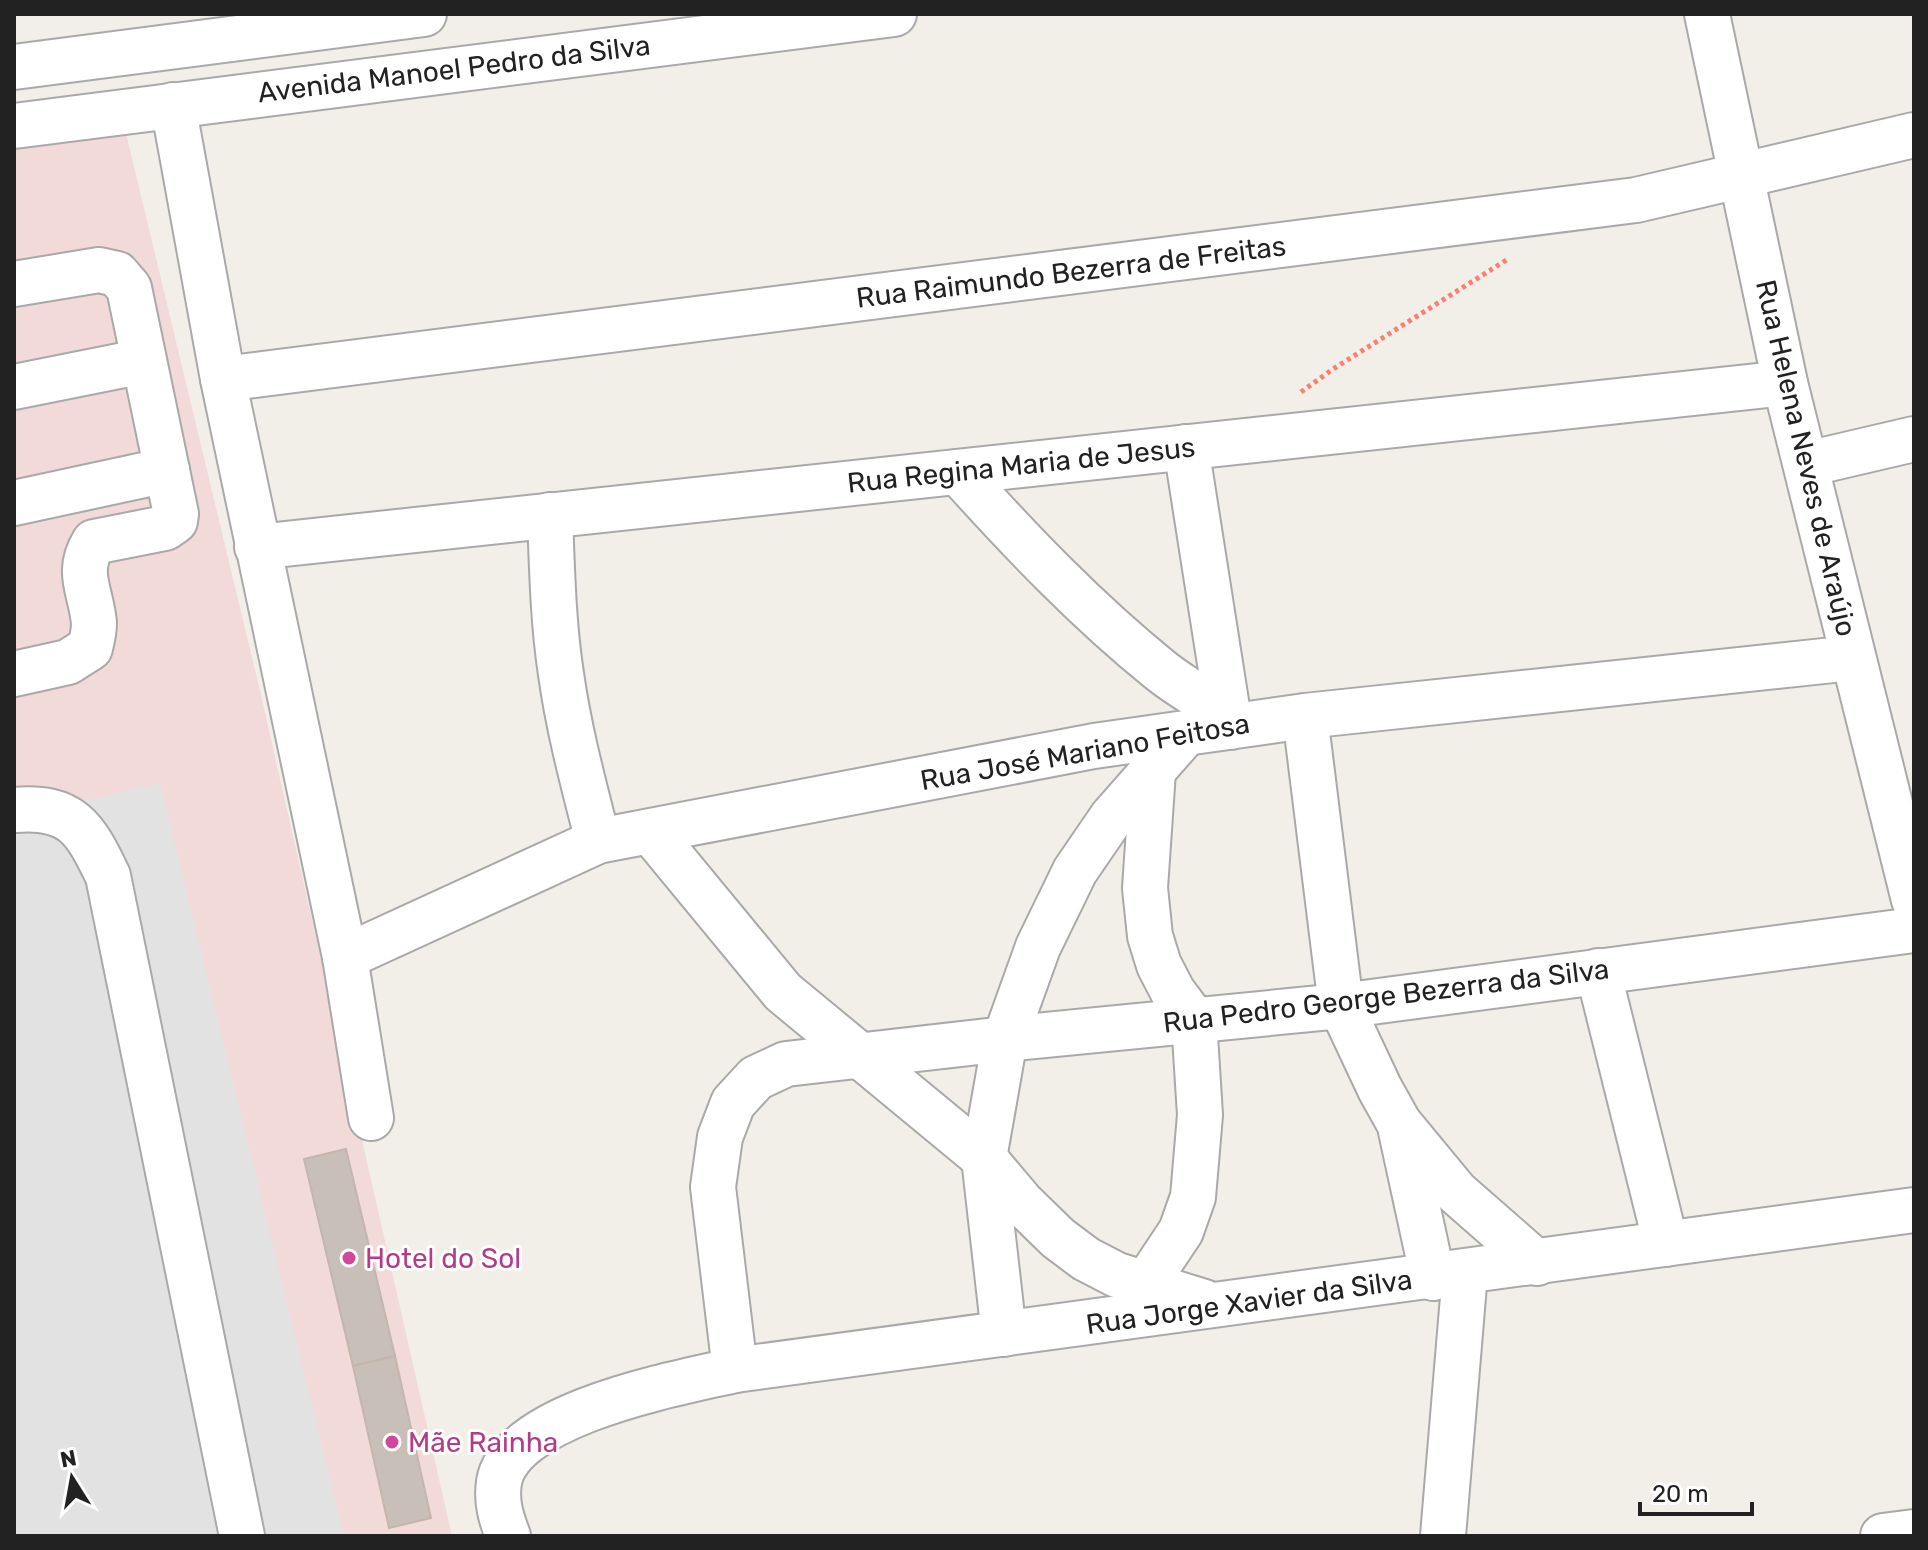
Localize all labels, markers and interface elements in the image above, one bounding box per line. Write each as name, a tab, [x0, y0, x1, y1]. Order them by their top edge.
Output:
street label: Avenida Manoel Pedro da Silva	[256, 29, 652, 109]
street label: Rua Raimundo Bezerra de Freitas	[854, 229, 1288, 315]
street label: Rua Helena Neves de Araújo	[1749, 277, 1863, 639]
street label: Rua Regina Maria de Jesus	[845, 430, 1197, 500]
street label: Rua José Mariano Feitosa	[918, 707, 1252, 797]
street label: Rua Pedro George Bezerra da Silva	[1161, 952, 1611, 1040]
place label: Hotel do Sol	[365, 1242, 521, 1275]
marker: Hotel do Sol	[340, 1249, 358, 1267]
street label: Rua Jorge Xavier da Silva	[1084, 1263, 1414, 1341]
place label: Mãe Rainha	[408, 1426, 558, 1459]
marker: Mãe Rainha	[383, 1433, 401, 1451]
north arrow	[32, 1438, 112, 1518]
text: N	[58, 1444, 79, 1474]
scale bar	[1640, 1466, 1752, 1516]
text: 20 m	[1652, 1480, 1709, 1508]

